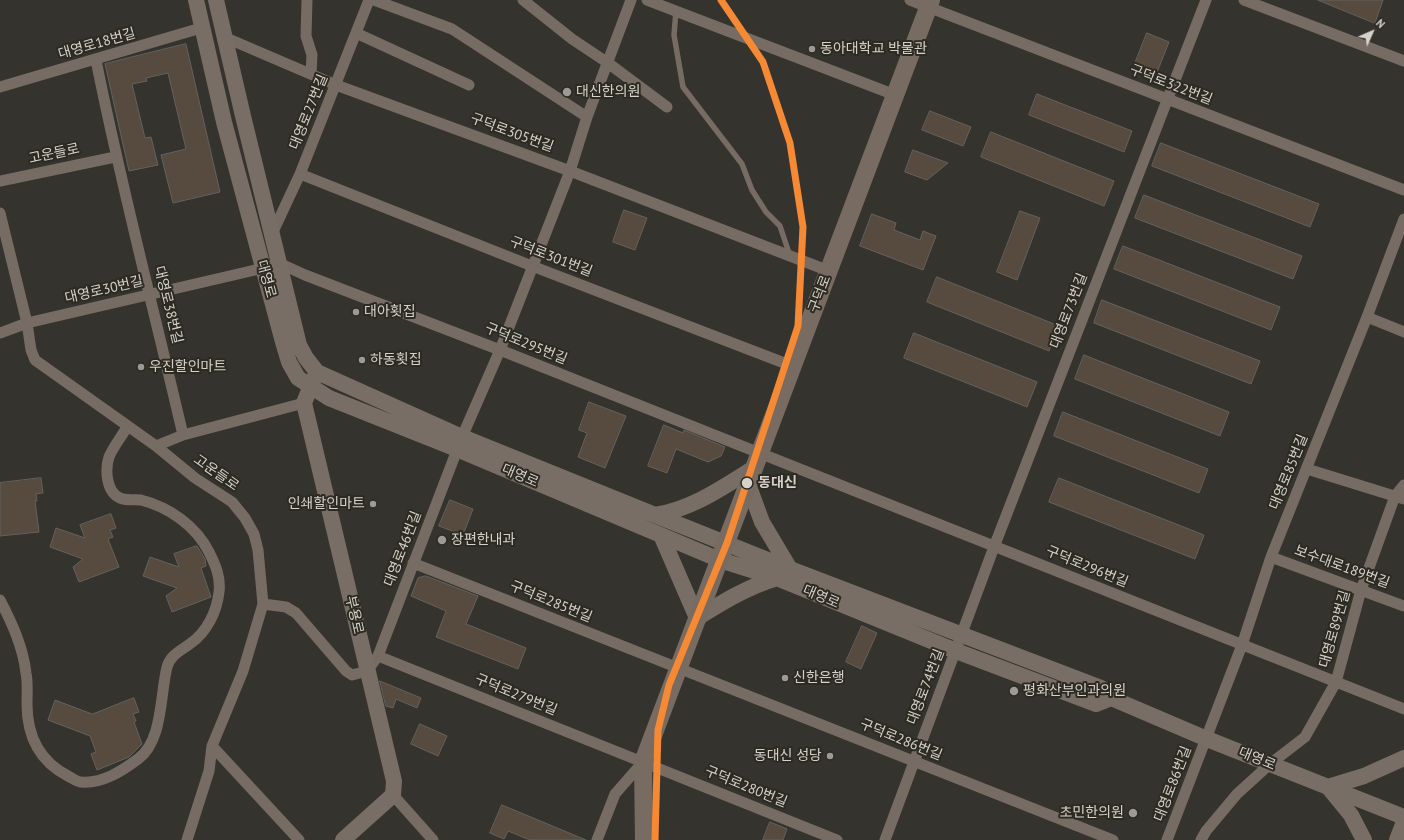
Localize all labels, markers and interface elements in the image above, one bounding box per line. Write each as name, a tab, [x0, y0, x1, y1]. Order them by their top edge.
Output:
north arrow	[1352, 12, 1392, 52]
text: N	[1373, 16, 1388, 31]
street label: 대영로18번길	[56, 25, 138, 63]
place label: 동아대학교 박물관	[820, 41, 927, 57]
marker: 동아대학교 박물관	[807, 44, 817, 54]
street label: 구덕로322번길	[1127, 62, 1215, 108]
street label: 대영로27번길	[286, 72, 332, 152]
place label: 대신한의원	[576, 84, 640, 100]
marker: 대신한의원	[561, 86, 573, 98]
street label: 구덕로305번길	[468, 110, 556, 156]
street label: 고운들로	[27, 140, 81, 168]
street label: 구덕로301번길	[507, 234, 595, 280]
street label: 대영로	[253, 258, 279, 300]
street label: 대영로38번길	[150, 264, 186, 346]
street label: 대영로73번길	[1047, 271, 1091, 351]
street label: 대영로30번길	[63, 273, 145, 307]
street label: 구덕로	[805, 273, 835, 315]
place label: 대아횟집	[364, 304, 416, 320]
marker: 대아횟집	[351, 307, 361, 317]
street label: 구덕로295번길	[482, 320, 570, 368]
place label: 하동횟집	[370, 352, 422, 368]
marker: 하동횟집	[357, 355, 367, 365]
place label: 우진할인마트	[149, 359, 226, 375]
marker: 우진할인마트	[136, 362, 146, 372]
street label: 대영로85번길	[1266, 432, 1312, 512]
street label: 고운들로	[190, 451, 242, 495]
street label: 대영로	[499, 461, 541, 491]
place label: 동대신	[758, 475, 797, 491]
marker: 동대신	[740, 476, 754, 490]
place label: 인쇄할인마트	[288, 496, 365, 512]
marker: 인쇄할인마트	[368, 499, 378, 509]
street label: 대영로46번길	[381, 509, 425, 589]
place label: 장편한내과	[451, 532, 515, 548]
marker: 장편한내과	[436, 534, 448, 546]
street label: 보수대로189번길	[1292, 542, 1392, 592]
street label: 구덕로296번길	[1043, 543, 1131, 591]
street label: 구덕로285번길	[507, 578, 595, 626]
street label: 대영로	[800, 582, 842, 612]
street label: 대영로89번길	[1316, 588, 1354, 670]
street label: 부용로	[341, 594, 367, 636]
street label: 대영로74번길	[904, 647, 948, 727]
place label: 신한은행	[793, 670, 845, 686]
street label: 구덕로279번길	[472, 671, 560, 719]
marker: 신한은행	[780, 673, 790, 683]
place label: 평화산부인과의원	[1023, 683, 1126, 699]
marker: 평화산부인과의원	[1008, 685, 1020, 697]
street label: 구덕로286번길	[857, 716, 945, 764]
street label: 대영로86번길	[1151, 744, 1195, 824]
street label: 대영로	[1236, 744, 1278, 774]
place label: 동대신 성당	[754, 748, 822, 764]
marker: 동대신 성당	[825, 751, 835, 761]
street label: 구덕로280번길	[702, 763, 790, 811]
place label: 초민한의원	[1060, 805, 1124, 821]
marker: 초민한의원	[1127, 807, 1139, 819]

